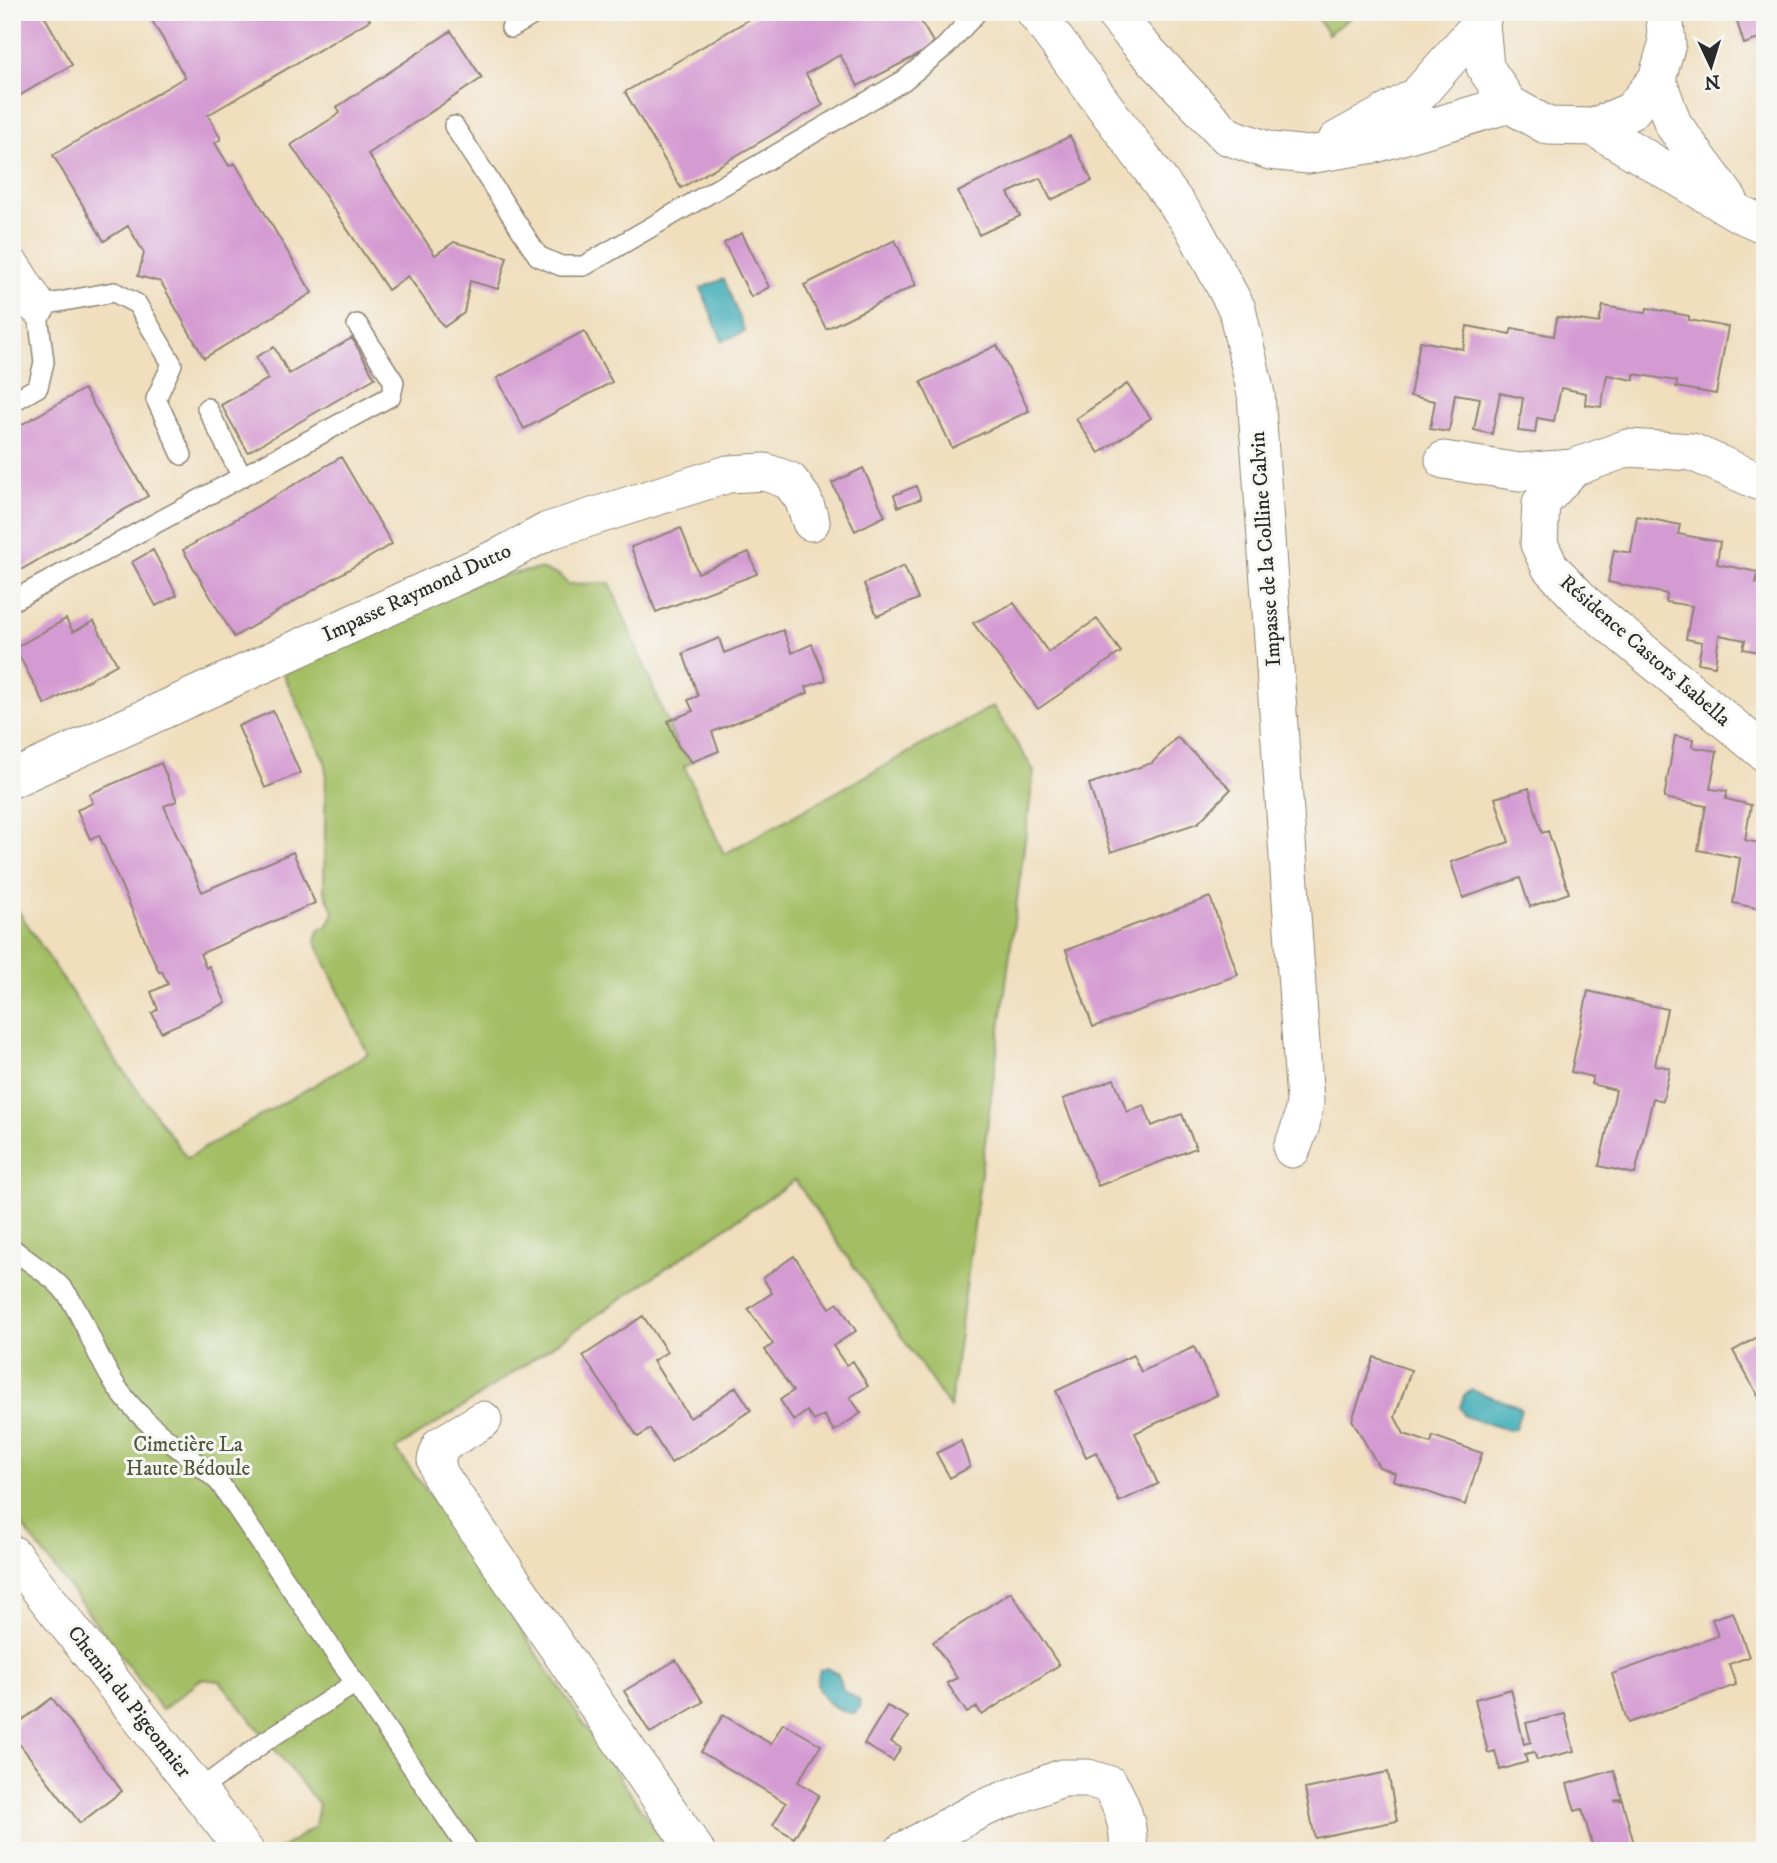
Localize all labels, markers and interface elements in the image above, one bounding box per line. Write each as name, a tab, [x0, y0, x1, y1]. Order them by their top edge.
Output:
north arrow	[1676, 32, 1746, 102]
text: N	[1703, 69, 1721, 94]
street label: Impasse de la Colline Calvin	[1245, 431, 1287, 667]
street label: Impasse Raymond Dutto	[319, 538, 515, 648]
street label: Résidence Castors Isabella	[1554, 570, 1736, 732]
park label: Cimetière La Haute Bédoule	[126, 1432, 250, 1482]
street label: Chemin du Pigeonnier	[61, 1621, 197, 1783]

